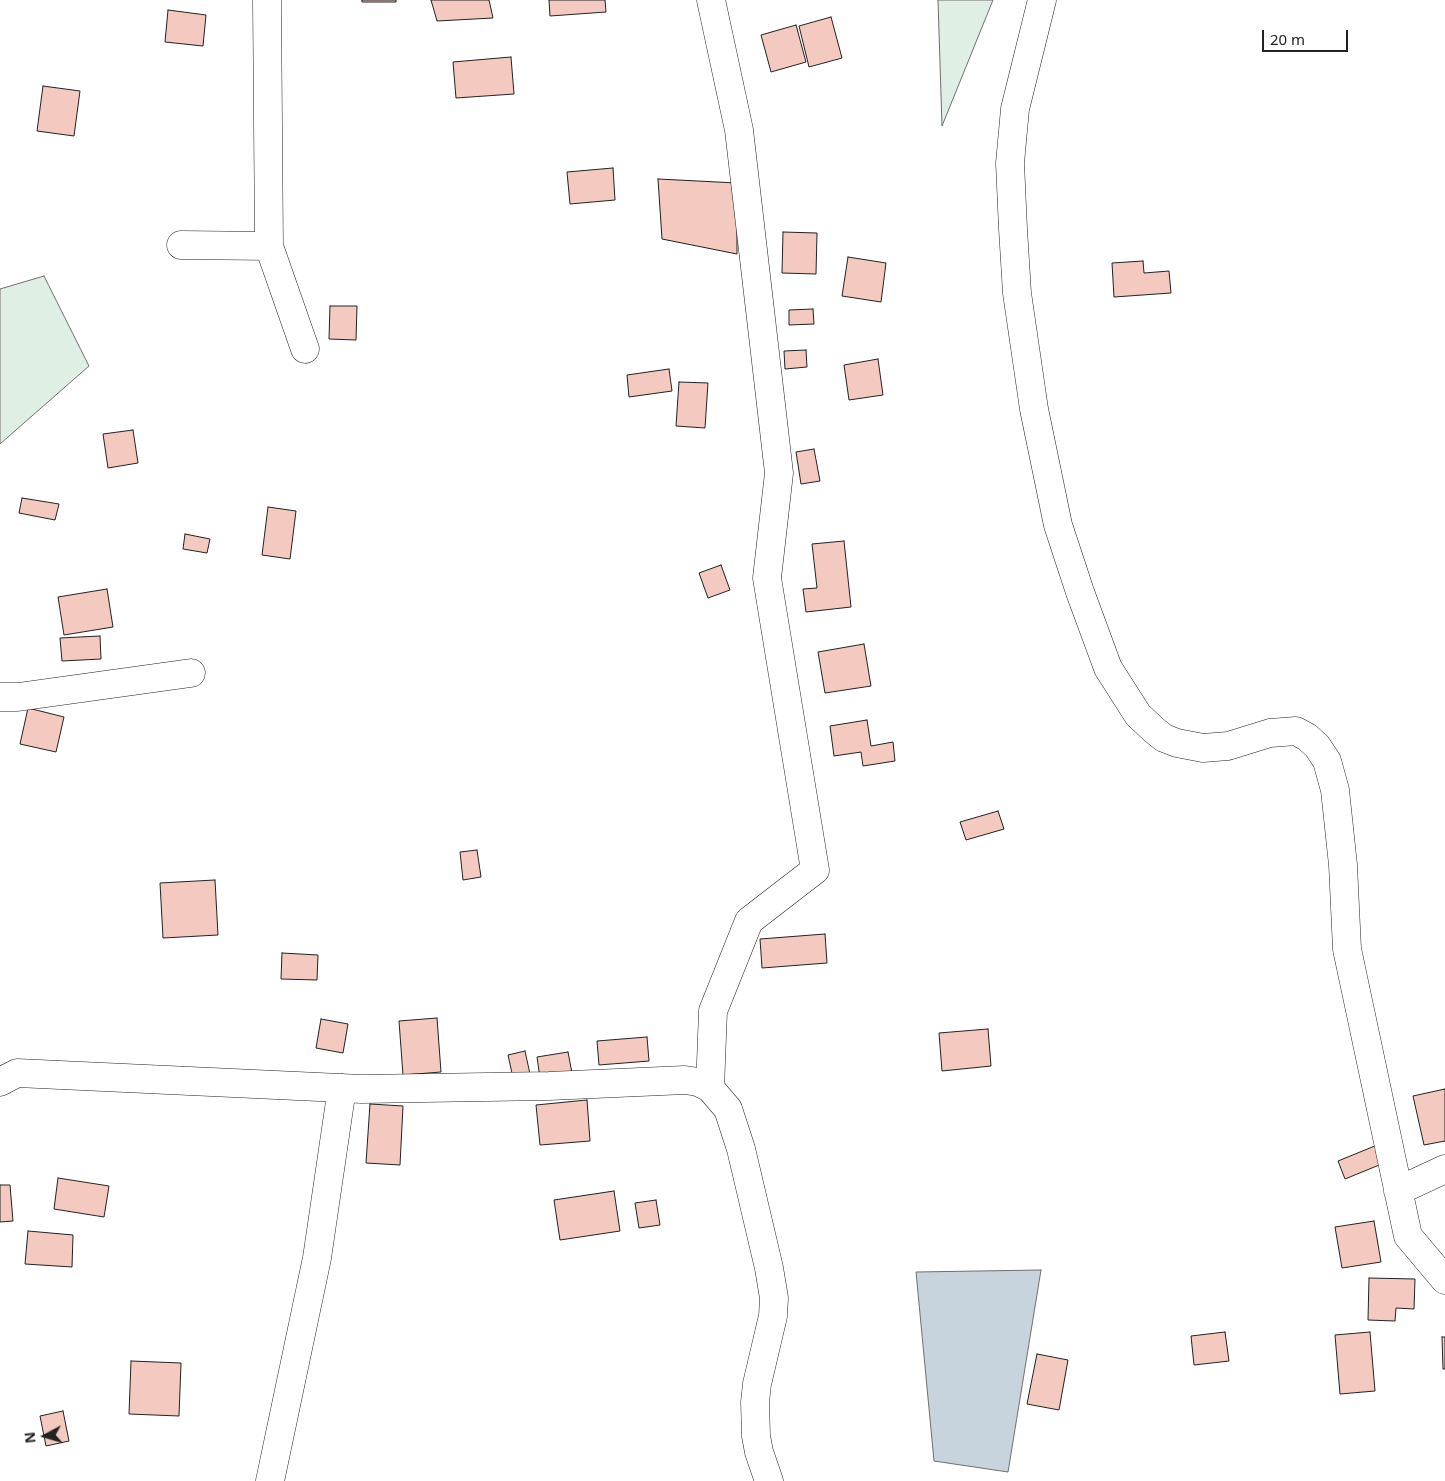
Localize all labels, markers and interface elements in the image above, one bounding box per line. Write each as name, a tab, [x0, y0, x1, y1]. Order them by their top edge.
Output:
scale bar	[1265, 20, 1351, 52]
text: 20 m	[1270, 29, 1305, 49]
north arrow	[20, 1411, 70, 1461]
text: N	[20, 1431, 40, 1444]

